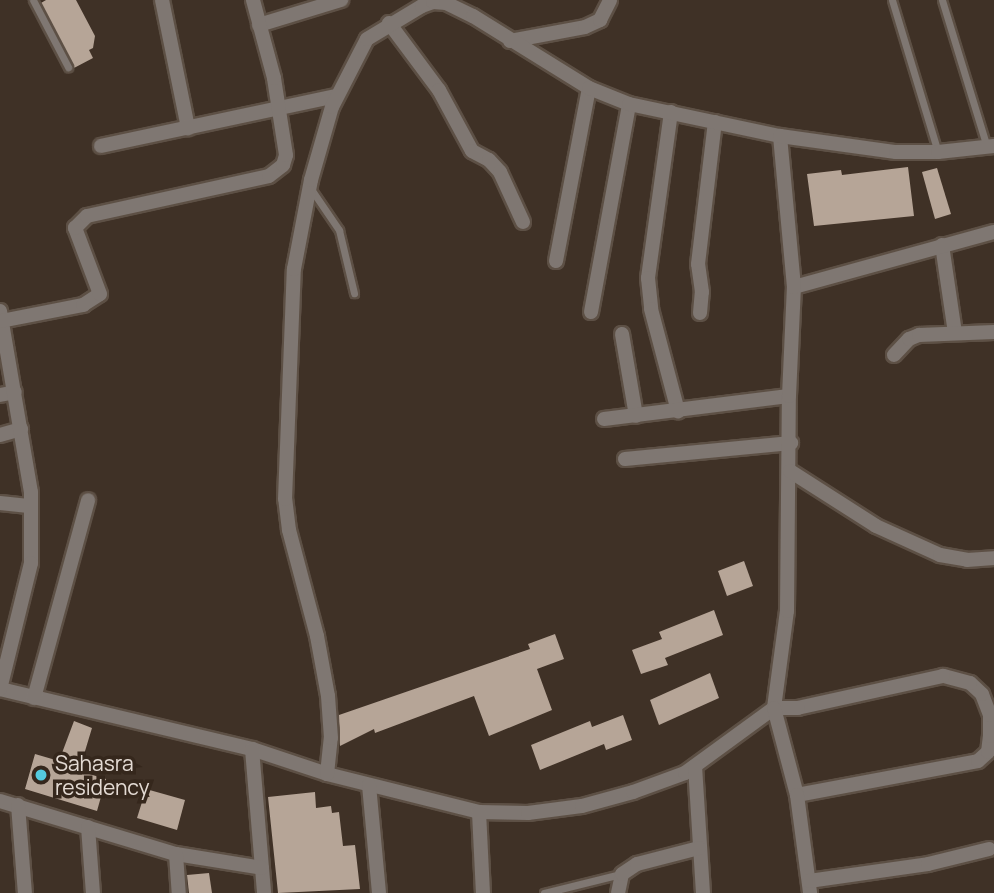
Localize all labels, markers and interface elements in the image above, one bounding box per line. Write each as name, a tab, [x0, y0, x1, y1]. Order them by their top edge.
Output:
place label: Sahasra residency	[55, 750, 150, 800]
marker: Sahasra residency	[33, 767, 49, 783]

